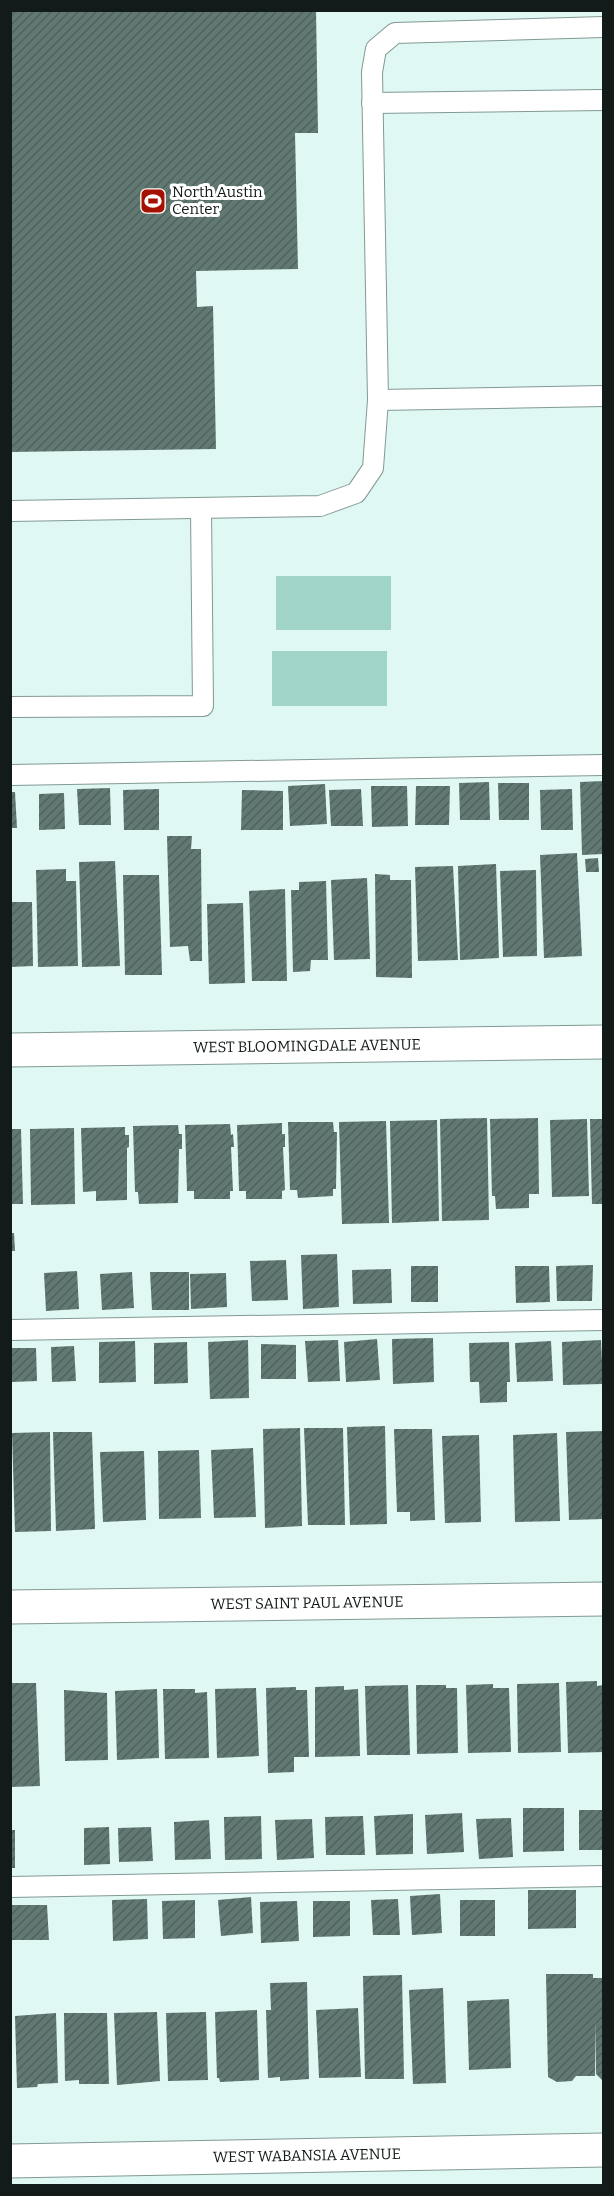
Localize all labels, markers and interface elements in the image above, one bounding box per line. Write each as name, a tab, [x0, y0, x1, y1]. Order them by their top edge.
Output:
place label: North Austin Center	[172, 183, 263, 218]
sports icon: North Austin Center	[138, 186, 168, 216]
street label: WEST BLOOMINGDALE AVENUE	[193, 1035, 421, 1057]
street label: WEST SAINT PAUL AVENUE	[210, 1593, 404, 1613]
street label: WEST WABANSIA AVENUE	[213, 2145, 401, 2166]

